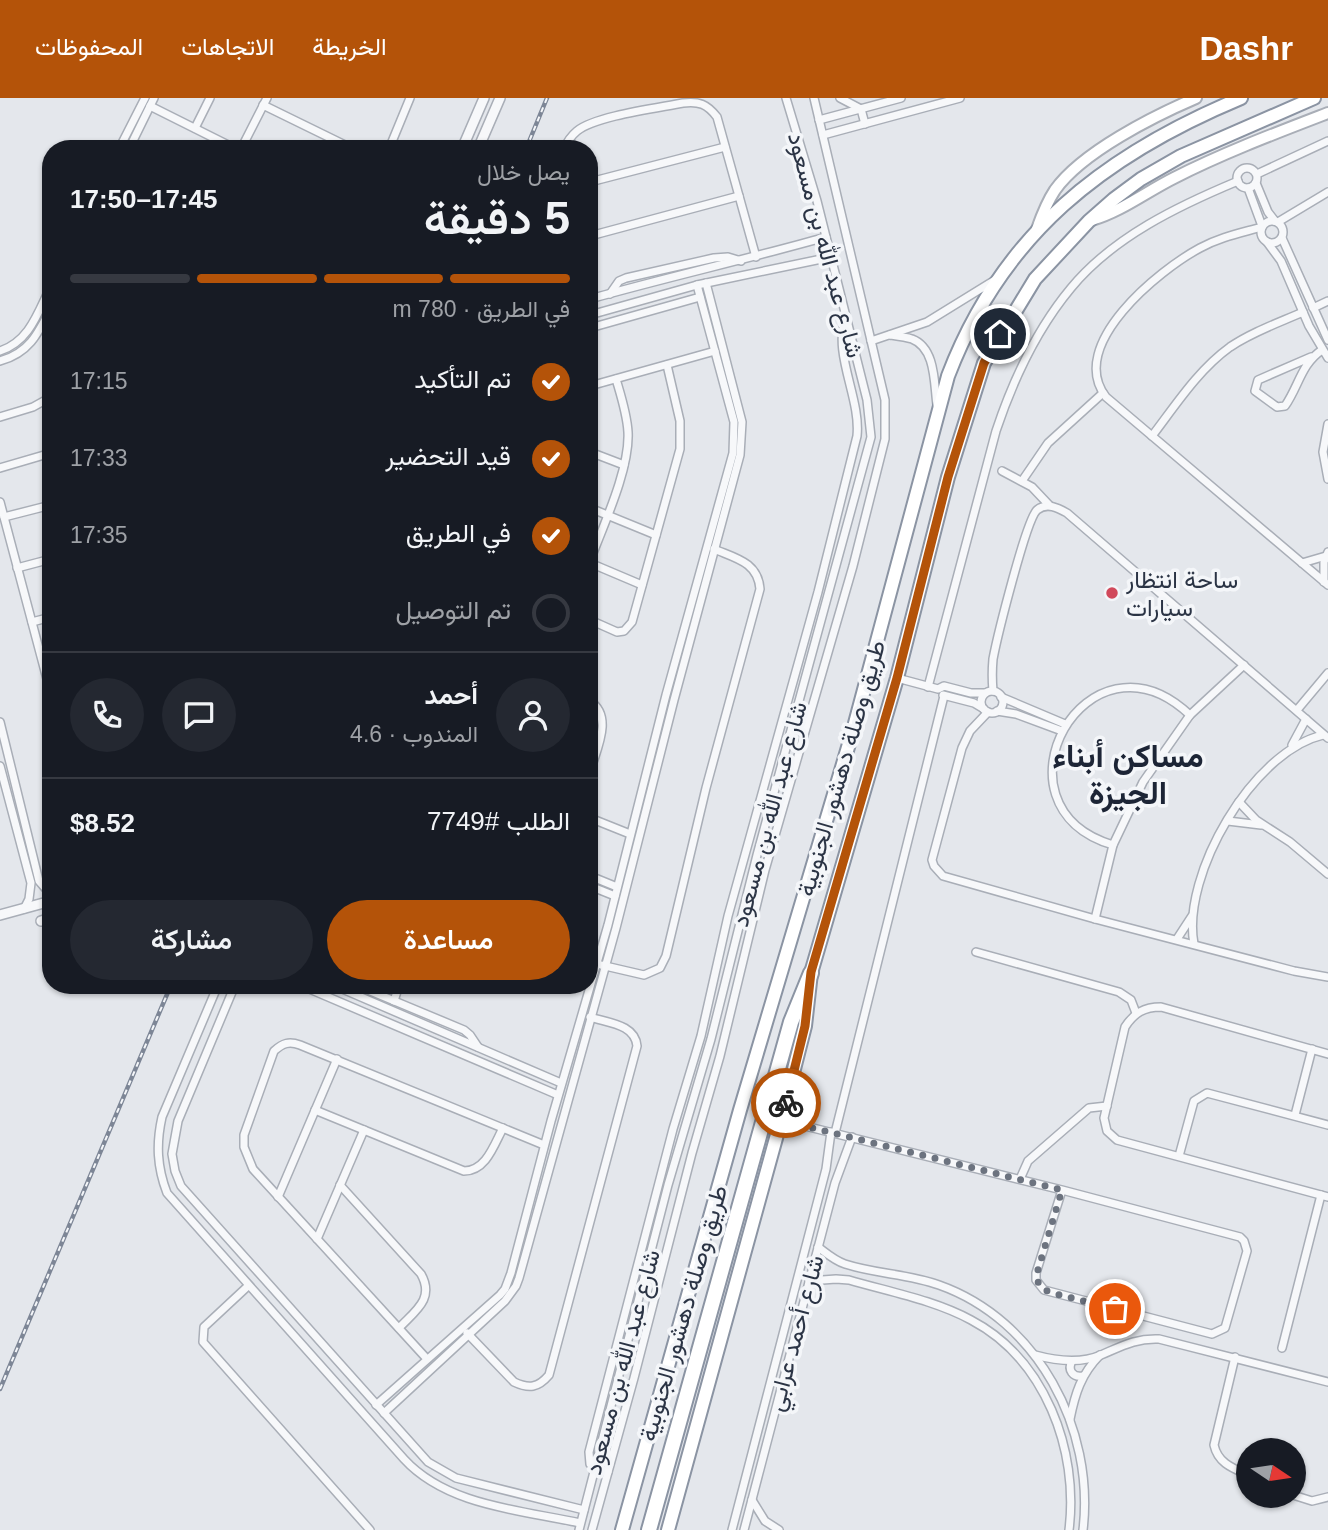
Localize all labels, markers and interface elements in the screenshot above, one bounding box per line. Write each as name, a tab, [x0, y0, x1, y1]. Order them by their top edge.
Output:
text: Dashr	[1199, 30, 1293, 67]
text: المحفوظات	[35, 33, 143, 60]
text: الاتجاهات	[181, 33, 274, 60]
text: الخريطة	[312, 33, 387, 60]
street label: شارع عبد الله بن مسعود	[780, 129, 869, 361]
text: يصل خلال	[477, 159, 570, 185]
text: 17:45–17:50	[70, 184, 217, 214]
text: 5 دقيقة	[424, 192, 570, 244]
text: في الطريق · 780 m	[393, 296, 570, 322]
pin	[970, 304, 1030, 364]
icon: home	[981, 315, 1019, 353]
icon: check	[532, 363, 570, 401]
text: تم التأكيد	[414, 364, 511, 394]
text: 17:15	[70, 368, 128, 394]
icon: check	[532, 440, 570, 478]
text: قيد التحضير	[385, 441, 511, 471]
text: 17:33	[70, 445, 128, 471]
icon: check	[532, 517, 570, 555]
text: في الطريق	[406, 518, 511, 548]
text: 17:35	[70, 522, 128, 548]
place label: ساحة انتظار سيارات	[1125, 566, 1238, 623]
marker: ساحة انتظار سيارات	[1104, 585, 1120, 601]
text: تم التوصيل	[395, 595, 511, 625]
street label: طريق وصلة دهشور الجنوبية	[792, 637, 892, 900]
button: phone	[70, 678, 144, 752]
button: chat	[162, 678, 236, 752]
button: person	[496, 678, 570, 752]
text: أحمد	[425, 680, 478, 710]
street label: شارع عبد الله بن مسعود	[726, 698, 815, 930]
text: المندوب · 4.6	[350, 721, 478, 747]
district label: مساكن أبناء الجيزة	[1052, 738, 1204, 813]
text: الطلب #7749	[427, 806, 570, 836]
text: $8.52	[70, 808, 135, 838]
button: مشاركة	[70, 900, 313, 980]
button: مساعدة	[327, 900, 570, 980]
courier	[751, 1068, 821, 1138]
icon: bike	[767, 1084, 805, 1122]
street label: طريق وصلة دهشور الجنوبية	[634, 1182, 734, 1445]
street label: شارع عبد الله بن مسعود	[579, 1246, 668, 1478]
street label: شارع أحمد عرابي	[761, 1252, 835, 1415]
pin	[1085, 1279, 1145, 1339]
icon: bag	[1096, 1290, 1134, 1328]
north arrow	[1236, 1438, 1306, 1508]
map controls	[1236, 1438, 1306, 1508]

